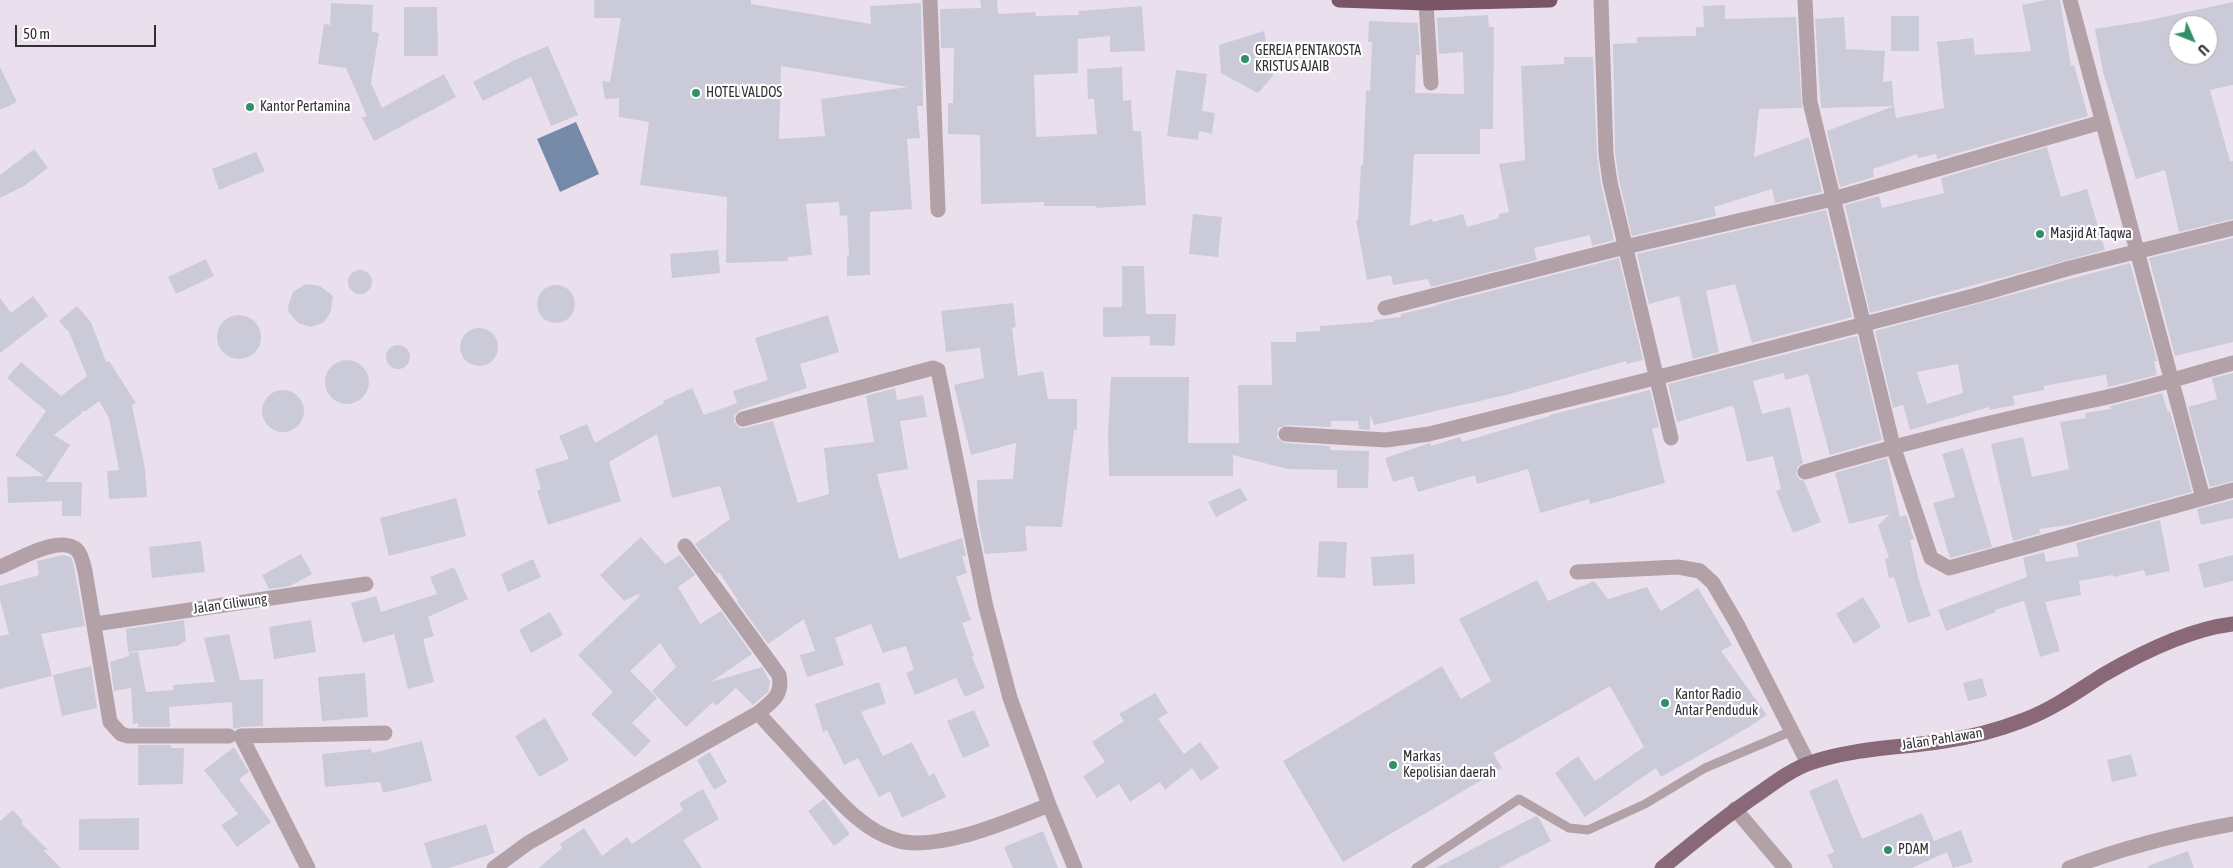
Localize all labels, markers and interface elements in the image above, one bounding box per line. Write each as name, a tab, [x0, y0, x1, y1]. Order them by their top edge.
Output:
scale bar	[18, 15, 159, 47]
north arrow	[2168, 15, 2218, 65]
text: 50 m	[23, 25, 50, 42]
text: U	[2194, 41, 2212, 58]
place label: GEREJA PENTAKOSTA KRISTUS AJAIB	[1255, 43, 1361, 75]
marker: GEREJA PENTAKOSTA KRISTUS AJAIB	[1239, 53, 1251, 65]
place label: HOTEL VALDOS	[706, 85, 782, 101]
marker: HOTEL VALDOS	[690, 87, 702, 99]
place label: Kantor Pertamina	[260, 99, 351, 115]
marker: Kantor Pertamina	[244, 101, 256, 113]
place label: Masjid At Taqwa	[2050, 226, 2132, 242]
marker: Masjid At Taqwa	[2034, 228, 2046, 240]
street label: Jalan Ciliwung	[192, 591, 268, 617]
place label: Kantor Radio Antar Penduduk	[1675, 687, 1758, 720]
marker: Kantor Radio Antar Penduduk	[1659, 697, 1671, 709]
street label: Jalan Pahlawan	[1900, 724, 1984, 754]
place label: Markas Kepolisian daerah	[1403, 749, 1496, 782]
marker: Markas Kepolisian daerah	[1387, 759, 1399, 771]
place label: PDAM	[1898, 842, 1929, 858]
marker: PDAM	[1882, 844, 1894, 856]

